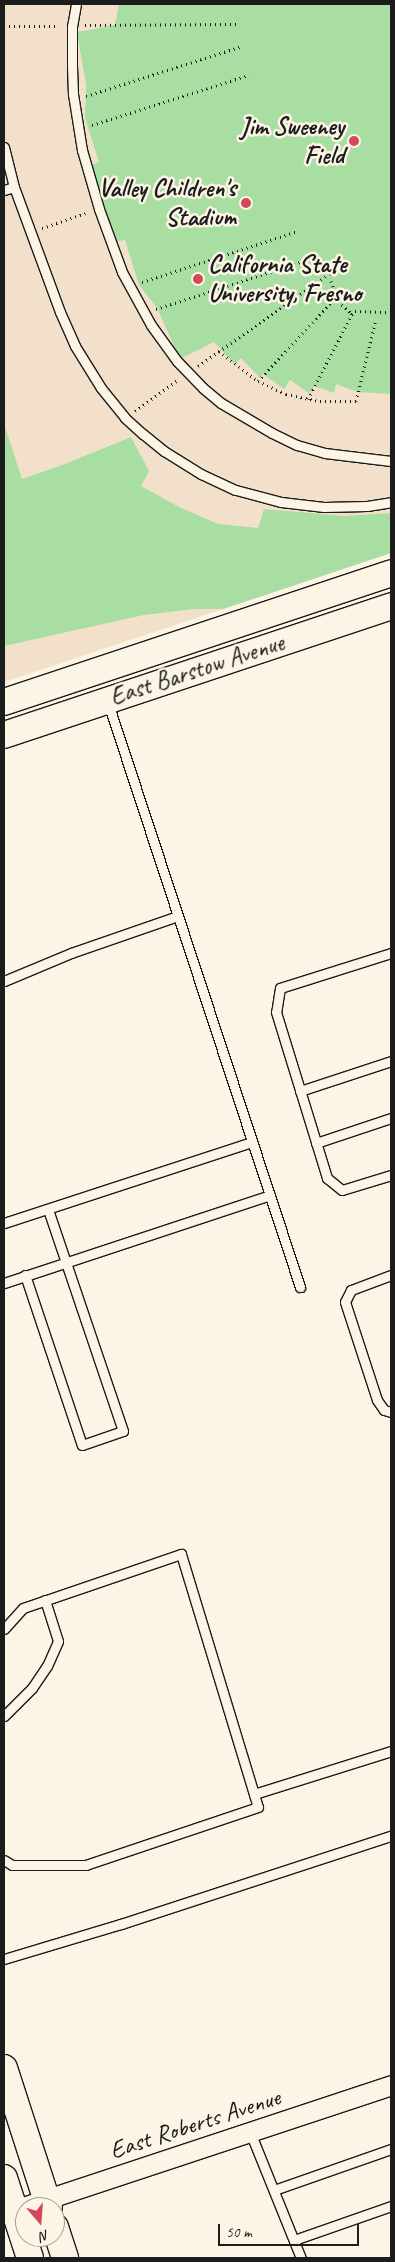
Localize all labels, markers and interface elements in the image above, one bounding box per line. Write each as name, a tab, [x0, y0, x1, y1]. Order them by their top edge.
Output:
place label: Jim Sweeney Field	[241, 112, 344, 171]
marker: Jim Sweeney Field	[348, 135, 360, 147]
place label: Valley Children's Stadium	[98, 174, 236, 233]
marker: Valley Children's Stadium	[240, 197, 252, 209]
place label: California State University, Fresno	[208, 250, 362, 309]
marker: California State University, Fresno	[192, 273, 204, 285]
street label: East Barstow Avenue	[106, 628, 288, 712]
street label: East Roberts Avenue	[106, 2082, 284, 2166]
north arrow	[15, 2197, 65, 2247]
scale bar	[220, 2214, 361, 2246]
text: 50 m	[226, 2223, 252, 2242]
text: N	[38, 2226, 51, 2245]

